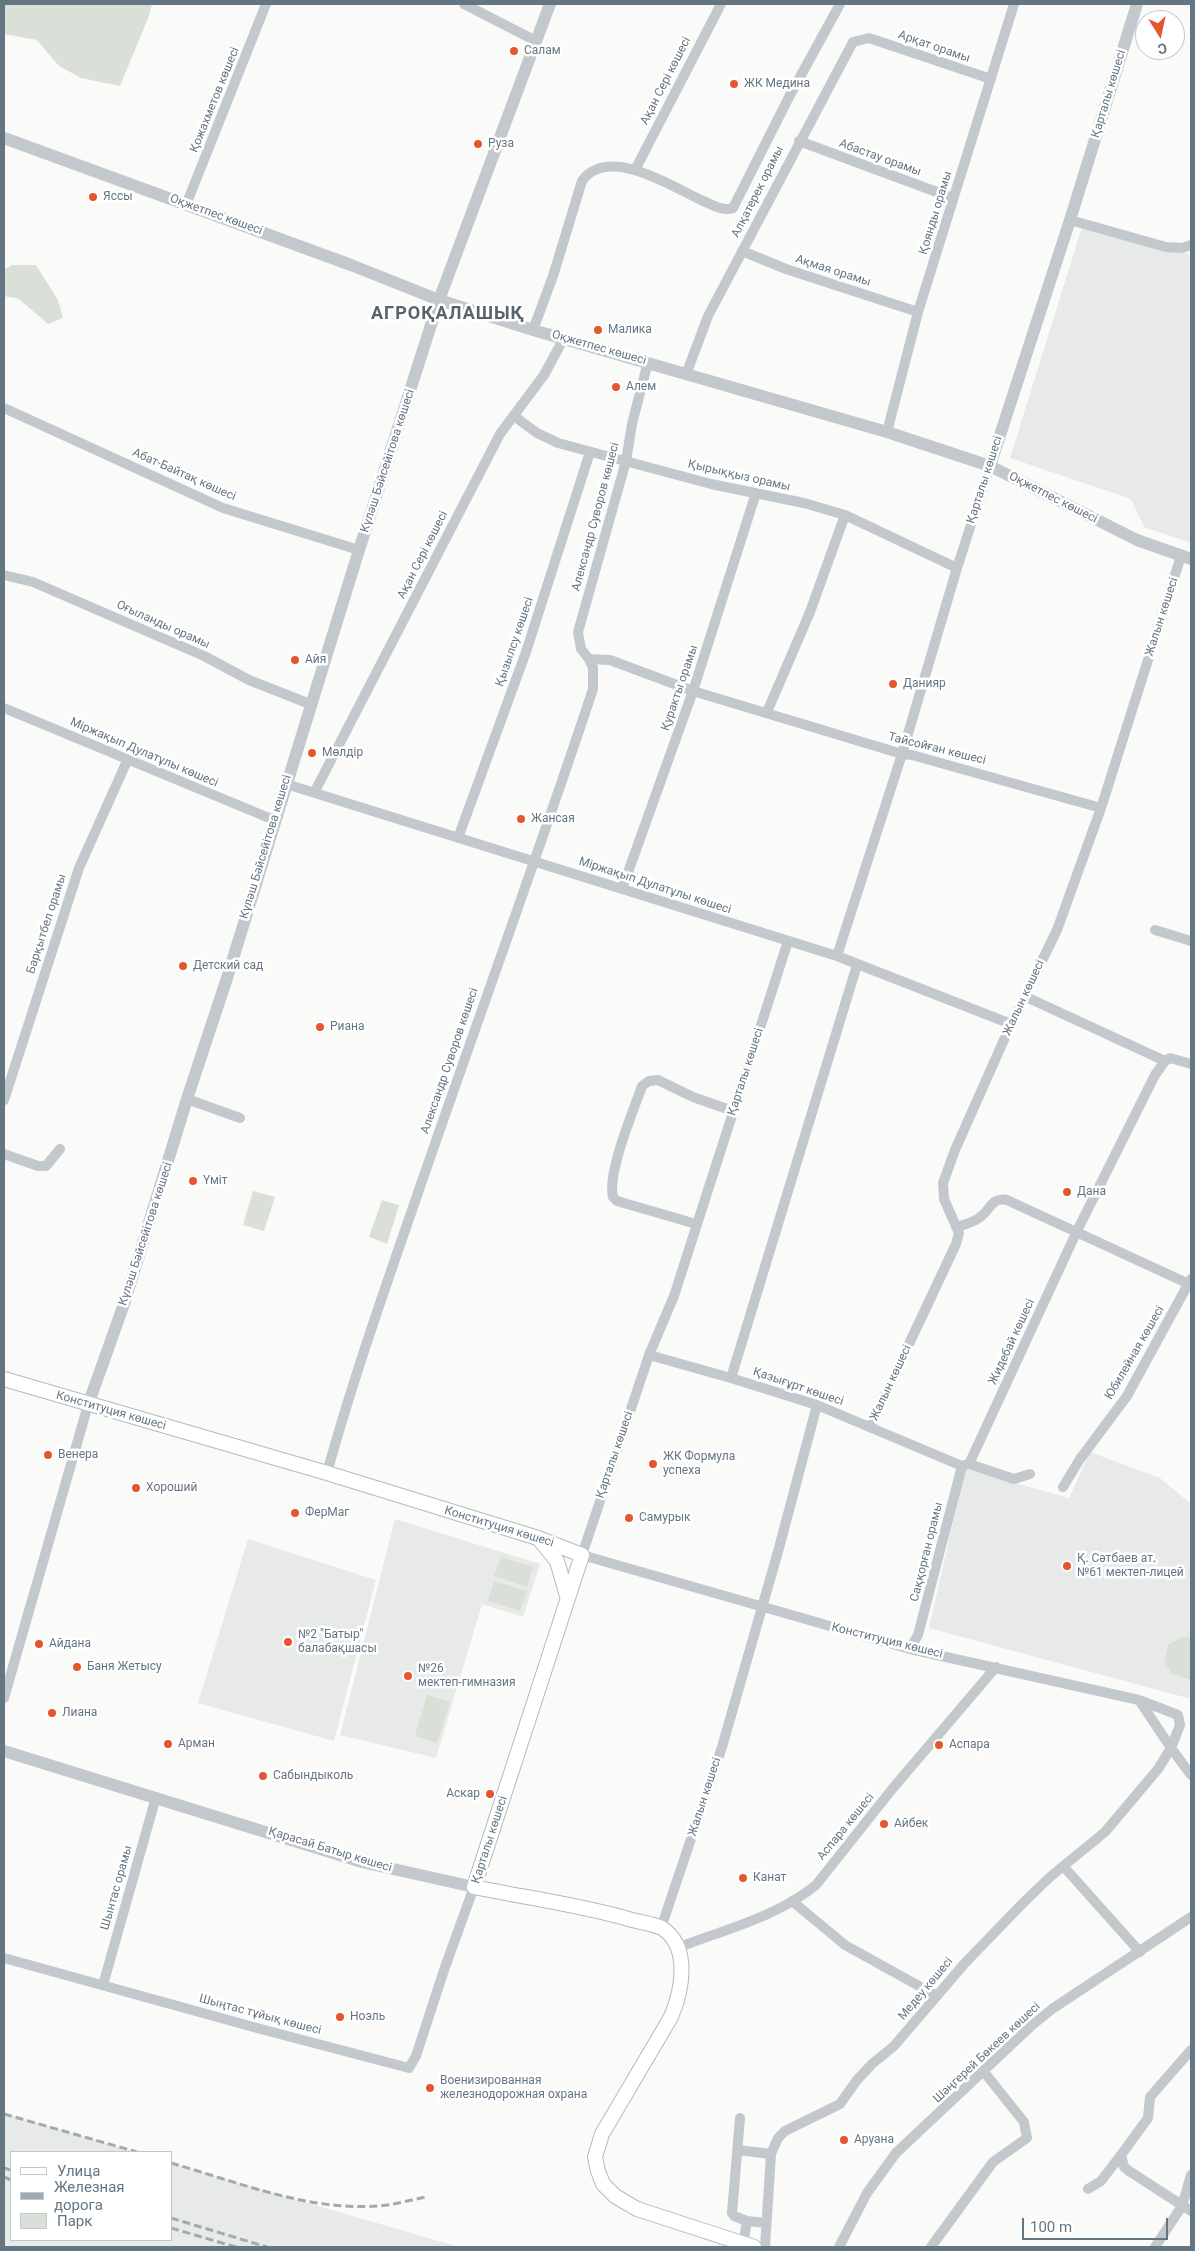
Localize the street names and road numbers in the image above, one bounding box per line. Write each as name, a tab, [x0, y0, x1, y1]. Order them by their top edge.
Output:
street label: Арқат орамы	[896, 28, 972, 66]
street label: Ақан Сері көшесі	[638, 35, 694, 127]
street label: Қожахметов көшесі	[187, 45, 243, 155]
street label: Қарталы көшесі	[1089, 48, 1129, 140]
street label: Абастау орамы	[837, 136, 923, 180]
street label: Алқатерек орамы	[729, 144, 787, 240]
street label: Қоянды орамы	[916, 170, 956, 256]
street label: Оқжетпес көшесі	[168, 192, 264, 238]
street label: Ақмая орамы	[794, 252, 872, 290]
street label: Оқжетпес көшесі	[550, 328, 648, 368]
street label: Күләш Бәйсейітова көшесі	[358, 388, 418, 534]
street label: Қарталы көшесі	[964, 434, 1006, 526]
street label: Александр Суворов көшесі	[569, 441, 623, 593]
street label: Абат-Байтақ көшесі	[130, 446, 238, 504]
street label: Қырыққыз орамы	[686, 457, 792, 495]
street label: Оқжетпес көшесі	[1006, 469, 1100, 527]
street label: Ақан Сері көшесі	[395, 509, 451, 601]
street label: Жалын көшесі	[1142, 576, 1182, 658]
street label: Қызылсу көшесі	[493, 595, 537, 689]
street label: Оғыланды орамы	[114, 598, 212, 652]
street label: Қуракты орамы	[659, 643, 701, 733]
street label: Міржақып Дулатұлы көшесі	[68, 715, 220, 791]
street label: Тайсойған көшесі	[887, 730, 987, 768]
street label: Күләш Бәйсейітова көшесі	[237, 773, 295, 921]
street label: Міржақып Дулатұлы көшесі	[577, 855, 733, 917]
street label: Барқытбел орамы	[24, 872, 70, 976]
street label: Жалын көшесі	[1000, 958, 1048, 1038]
street label: Александр Суворов көшесі	[418, 986, 482, 1136]
street label: Қарталы көшесі	[725, 1026, 767, 1118]
street label: Күләш Бәйсейітова көшесі	[116, 1161, 176, 1307]
street label: Жидебай көшесі	[986, 1297, 1038, 1387]
street label: Юбилейная көшесі	[1102, 1304, 1168, 1402]
street label: Жалын көшесі	[867, 1343, 915, 1423]
street label: Қазығұрт көшесі	[751, 1365, 845, 1409]
street label: Конституция көшесі	[54, 1388, 168, 1434]
street label: Қарталы көшесі	[593, 1410, 637, 1500]
street label: Саққорған орамы	[908, 1501, 946, 1603]
street label: Конституция көшесі	[442, 1503, 556, 1551]
street label: Конституция көшесі	[830, 1620, 944, 1662]
street label: Жалын көшесі	[685, 1756, 725, 1838]
street label: Аспара көшесі	[815, 1790, 877, 1864]
street label: Қарталы көшесі	[469, 1794, 511, 1886]
street label: Қарасай Батыр көшесі	[267, 1824, 393, 1876]
street label: Шынтас орамы	[98, 1844, 136, 1932]
street label: Медеу көшесі	[896, 1955, 956, 2023]
street label: Шыңтас тұйық көшесі	[197, 1992, 323, 2038]
street label: Шәңгерей Бөкеев көшесі	[931, 2000, 1043, 2106]

